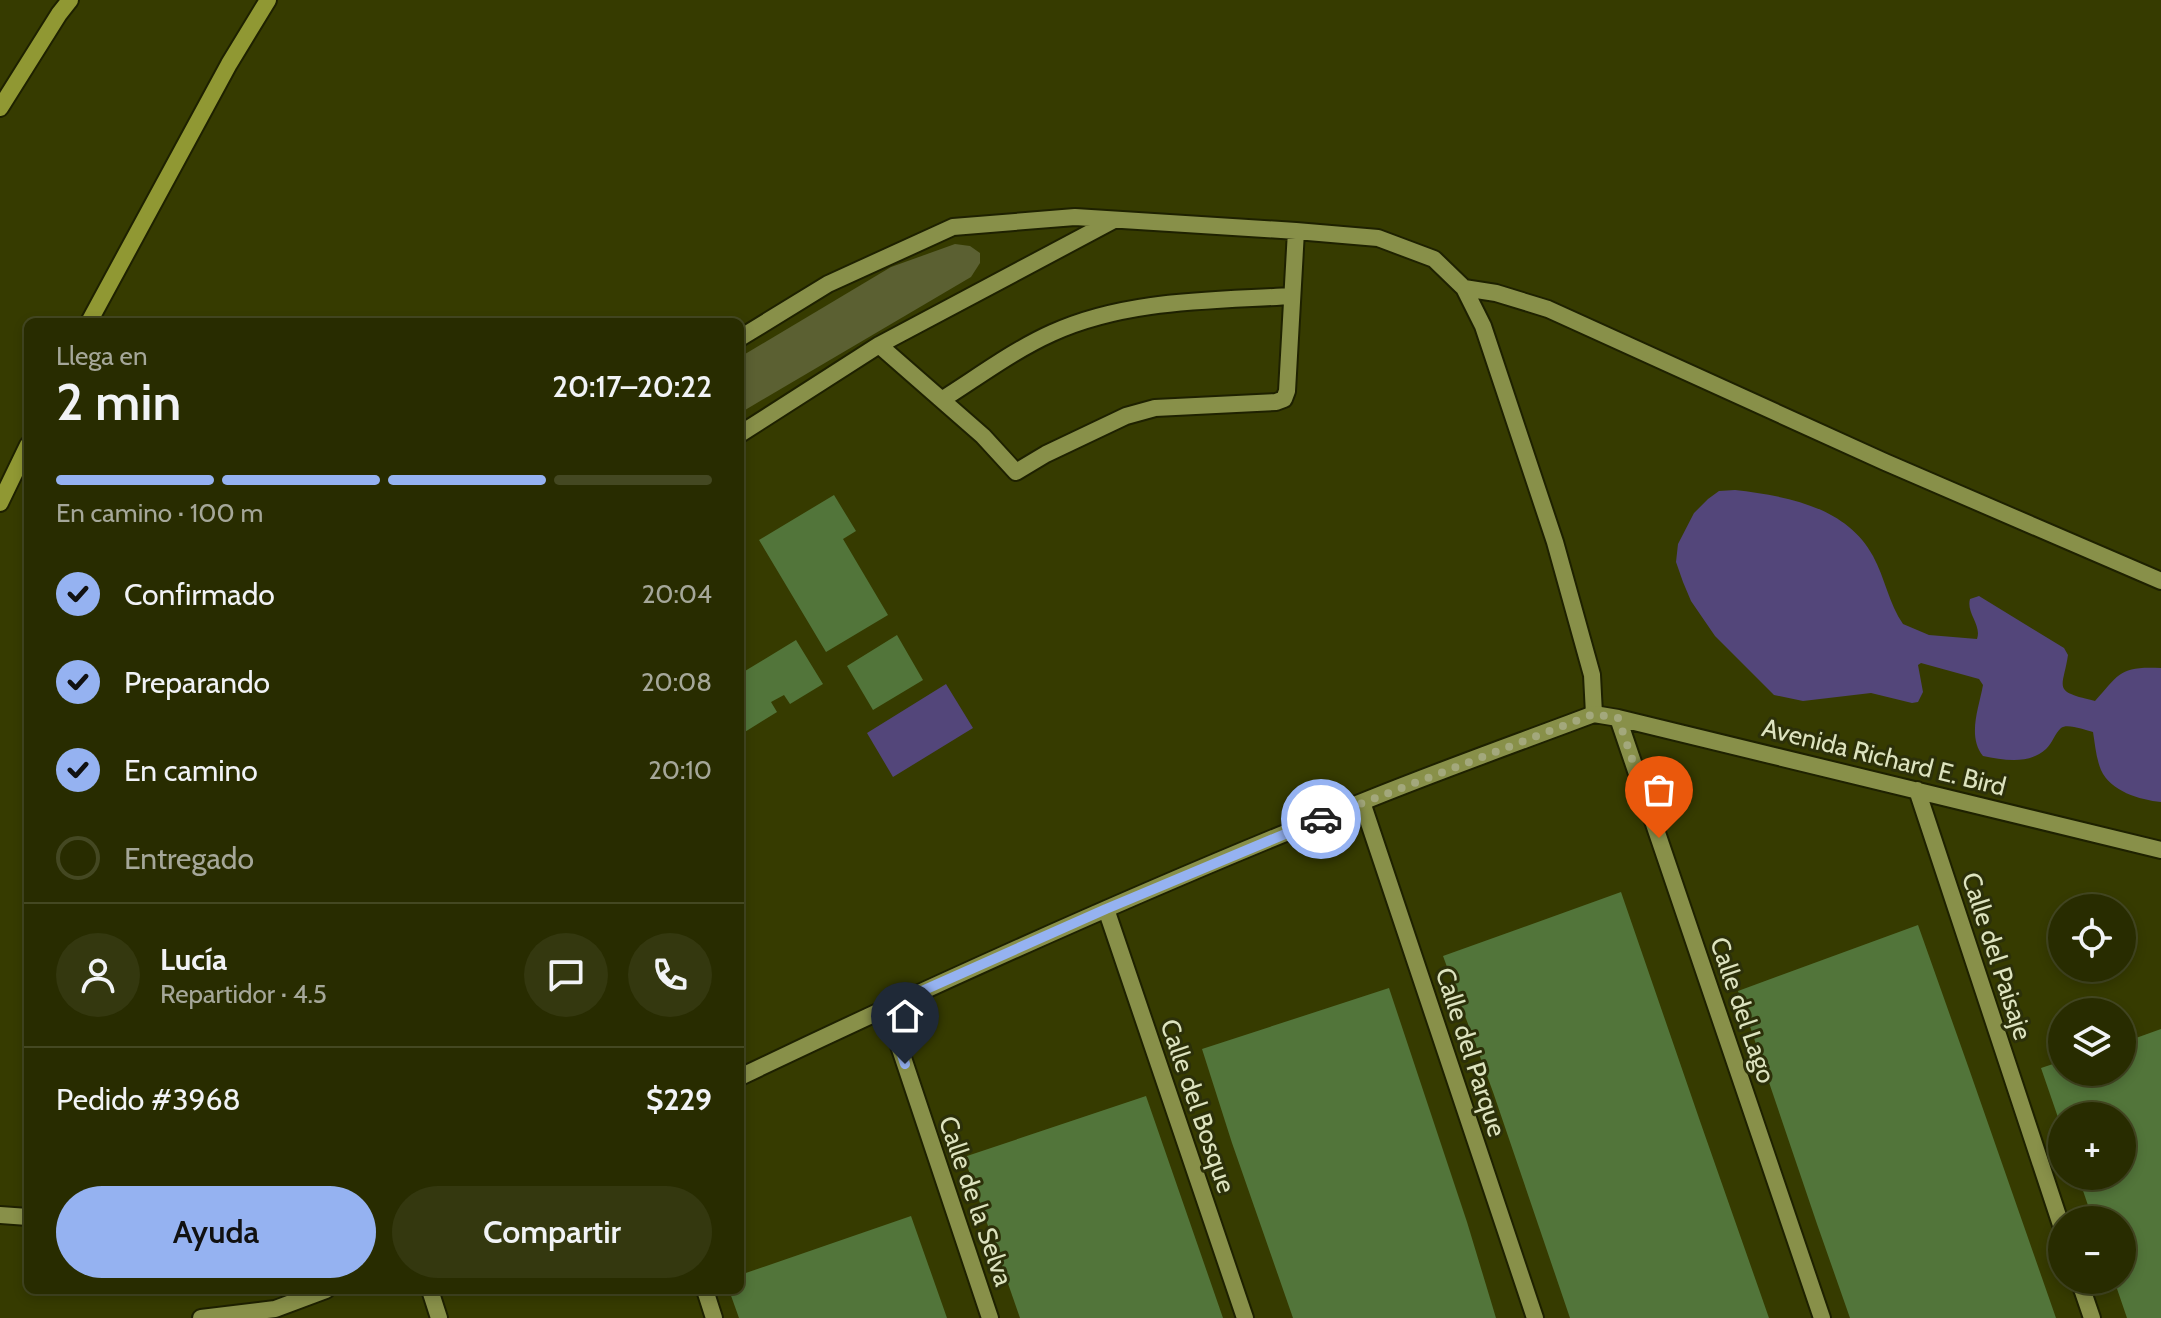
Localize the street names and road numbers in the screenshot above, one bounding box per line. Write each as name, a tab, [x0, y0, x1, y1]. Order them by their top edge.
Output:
street label: Avenida Richard E. Bird	[1759, 711, 2009, 803]
street label: Calle del Paisaje	[1955, 868, 2039, 1044]
street label: Calle del Lago	[1703, 933, 1783, 1087]
street label: Calle del Parque	[1429, 963, 1513, 1141]
street label: Calle del Bosque	[1153, 1015, 1243, 1197]
street label: Calle de la Selva	[932, 1112, 1020, 1291]

